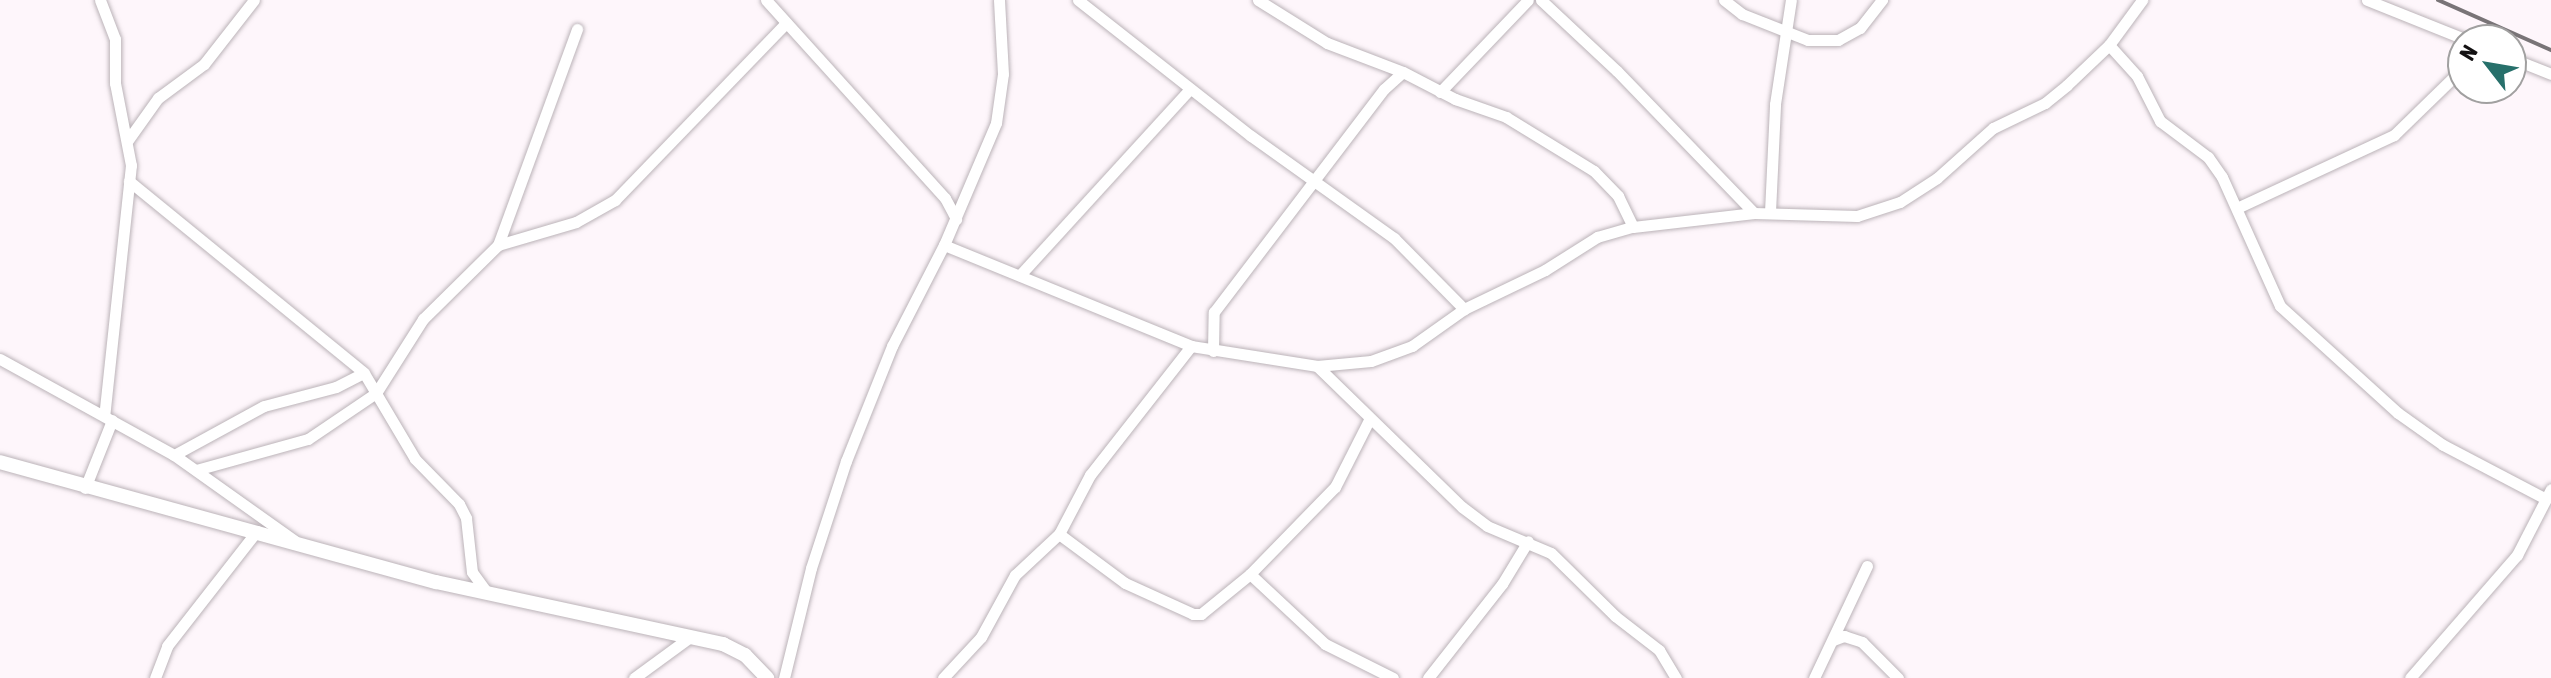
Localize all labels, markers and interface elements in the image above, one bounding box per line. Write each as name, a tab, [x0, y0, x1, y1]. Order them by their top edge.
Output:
north arrow	[2447, 24, 2527, 104]
text: N	[2454, 40, 2483, 65]

